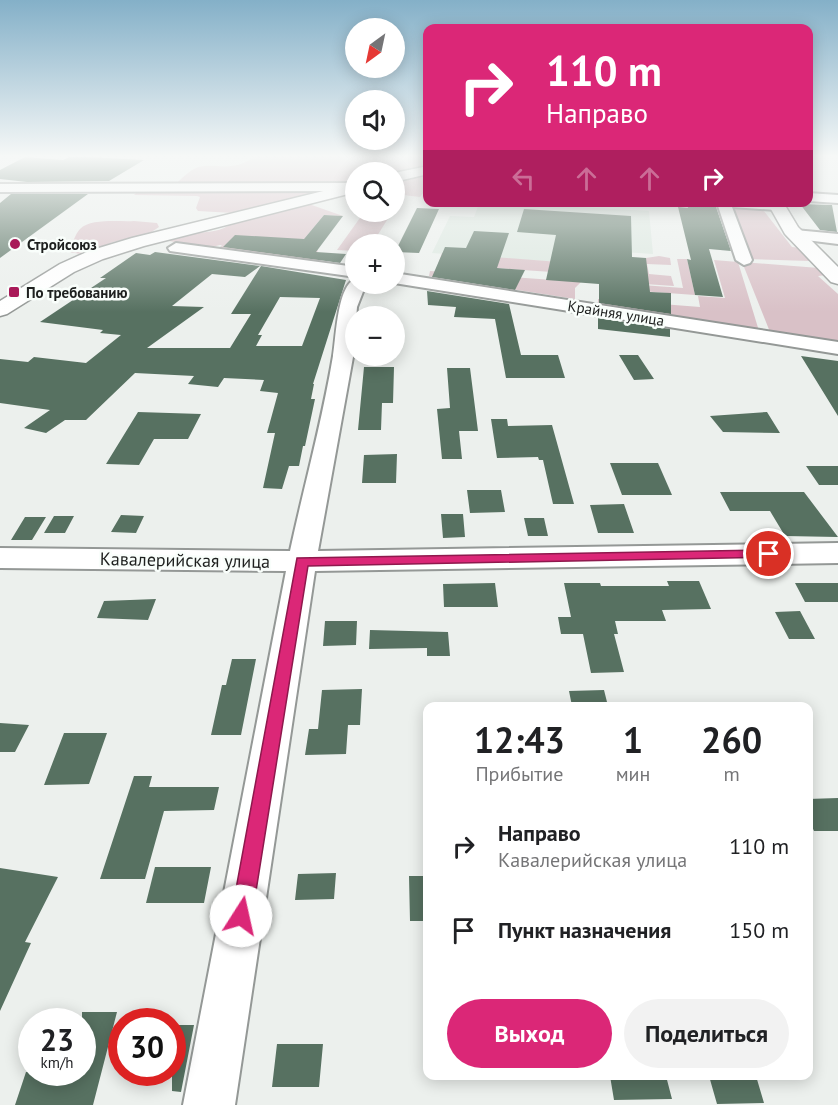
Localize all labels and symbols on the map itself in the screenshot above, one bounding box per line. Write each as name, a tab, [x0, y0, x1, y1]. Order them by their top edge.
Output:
north arrow	[345, 18, 405, 78]
place label: Стройсоюз	[27, 235, 97, 254]
marker: Стройсоюз	[8, 237, 22, 251]
place label: По требованию	[26, 283, 128, 302]
marker: По требованию	[7, 285, 21, 299]
street label: Крайняя улица	[566, 296, 666, 330]
pin	[743, 528, 794, 579]
street label: Кавалерийская улица	[100, 547, 270, 573]
position arrow	[209, 884, 273, 948]
speed limit sign: 30	[108, 1008, 186, 1086]

